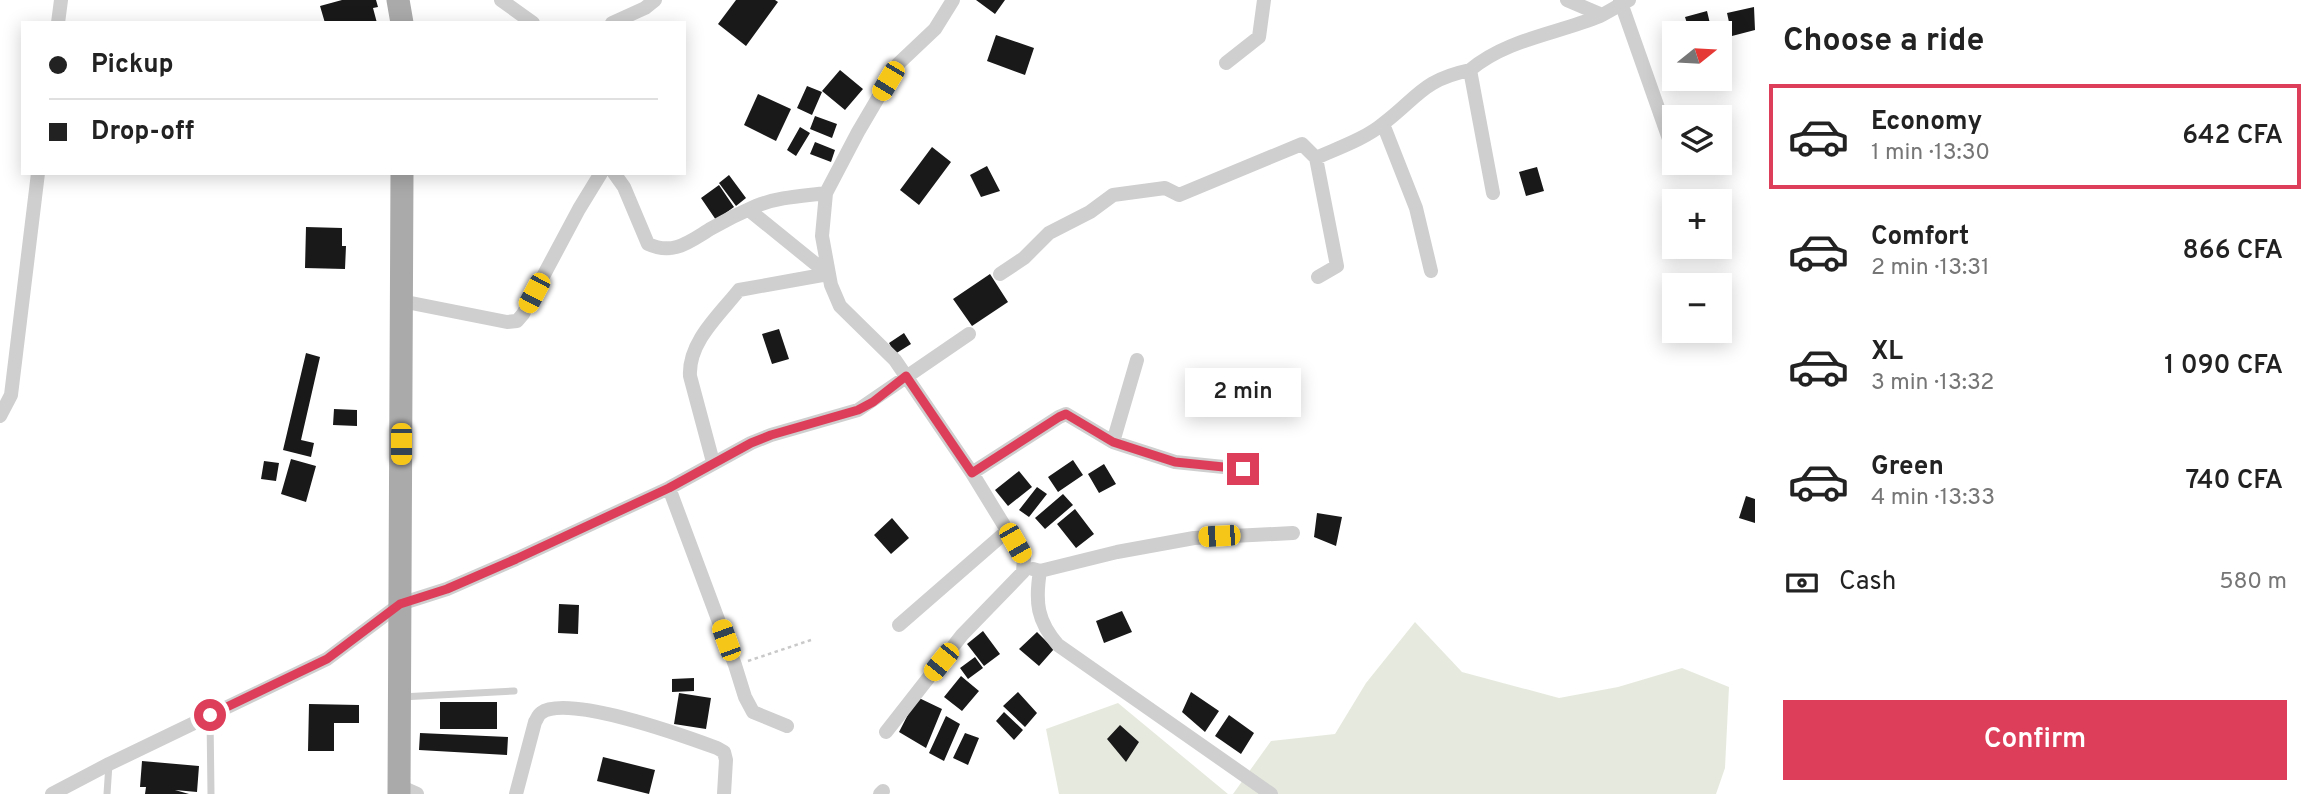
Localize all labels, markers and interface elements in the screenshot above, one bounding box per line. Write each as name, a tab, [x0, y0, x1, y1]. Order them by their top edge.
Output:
north arrow	[1662, 21, 1732, 91]
map controls	[1662, 21, 1732, 343]
text: Choose a ride	[1783, 22, 1984, 62]
text: Pickup	[91, 49, 174, 82]
car	[869, 58, 908, 104]
button: layers	[1662, 105, 1732, 175]
icon: car	[1787, 105, 1850, 168]
text: Economy	[1871, 106, 1982, 139]
text: Drop-off	[91, 116, 194, 149]
text: 642 CFA	[2182, 120, 2283, 153]
text: 1 min · 13:30	[1871, 139, 1990, 168]
button: +	[1662, 189, 1732, 259]
icon: car	[1787, 220, 1850, 283]
text: Comfort	[1871, 221, 1969, 254]
text: 866 CFA	[2183, 235, 2283, 268]
text: 2 min · 13:31	[1871, 254, 1990, 283]
car	[515, 270, 554, 316]
button: −	[1662, 273, 1732, 343]
icon: car	[1787, 335, 1850, 398]
text: XL	[1871, 336, 1903, 369]
text: 1 090 CFA	[2164, 350, 2283, 383]
callout: 2 min	[1185, 368, 1301, 416]
text: 3 min · 13:32	[1871, 369, 1994, 398]
text: 2 min	[1213, 378, 1273, 407]
car	[391, 423, 412, 465]
icon: car	[1787, 450, 1850, 513]
text: Green	[1871, 451, 1944, 484]
route end	[1227, 453, 1259, 485]
text: 740 CFA	[2185, 465, 2283, 498]
text: 4 min · 13:33	[1871, 484, 1995, 513]
car	[996, 520, 1035, 566]
car	[1198, 524, 1241, 548]
icon: cash	[1783, 564, 1821, 602]
text: Cash	[1839, 566, 1896, 599]
text: 580 m	[2219, 568, 2287, 597]
car	[709, 617, 744, 663]
car	[920, 639, 963, 685]
route start	[194, 699, 226, 731]
button: Confirm	[1783, 700, 2287, 780]

